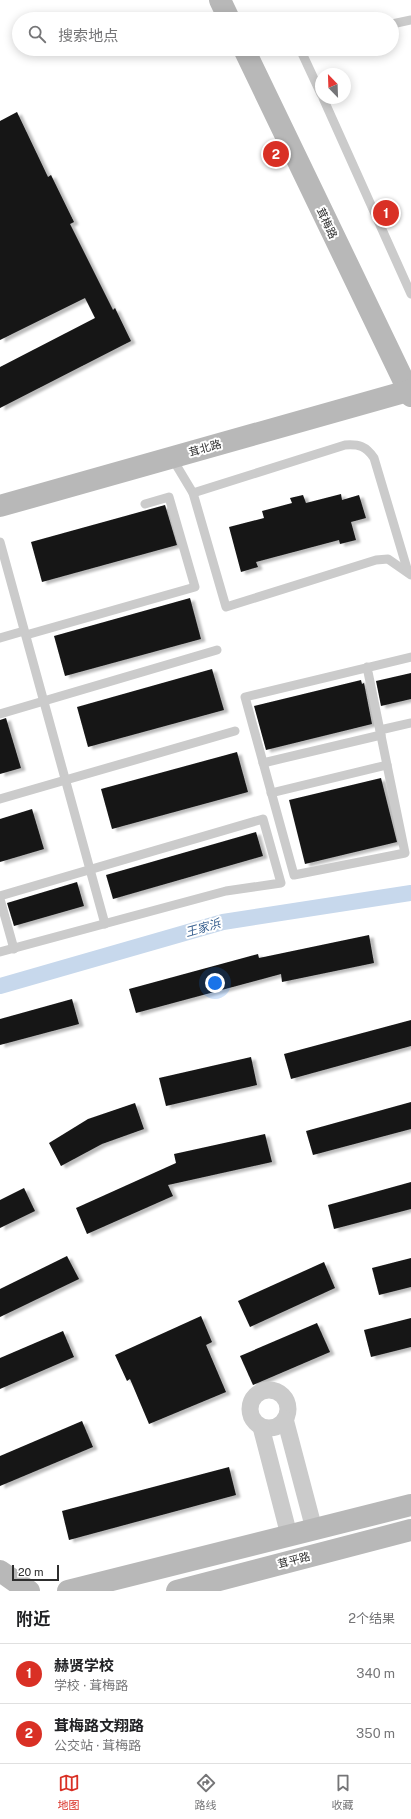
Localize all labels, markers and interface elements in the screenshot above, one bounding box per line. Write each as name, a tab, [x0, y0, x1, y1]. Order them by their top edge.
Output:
search box	[12, 12, 399, 56]
icon: search	[26, 23, 48, 45]
text: 搜索地点	[58, 27, 118, 44]
north arrow	[315, 68, 351, 104]
pin: 2	[263, 139, 289, 169]
pin: 1	[373, 198, 399, 228]
street label: 茸梅路	[314, 206, 340, 240]
street label: 茸北路	[187, 438, 223, 458]
water label: 王家浜	[184, 916, 223, 940]
your location	[205, 973, 225, 993]
street label: 茸平路	[277, 1550, 311, 1570]
scale bar	[12, 1563, 59, 1582]
text: 20 m	[18, 1566, 43, 1578]
text: 附近	[16, 1609, 50, 1629]
text: 2个结果	[348, 1611, 395, 1626]
text: 赫贤学校	[54, 1657, 114, 1674]
text: 1	[26, 1666, 32, 1681]
text: 340 m	[356, 1666, 395, 1681]
text: 学校 · 茸梅路	[54, 1678, 128, 1693]
text: 茸梅路文翔路	[54, 1717, 144, 1734]
text: 2	[25, 1726, 33, 1741]
text: 350 m	[356, 1726, 395, 1741]
text: 公交站 · 茸梅路	[54, 1738, 141, 1753]
tab: 地图	[58, 1772, 80, 1812]
tab: 路线	[195, 1772, 217, 1812]
tab: 收藏	[332, 1772, 354, 1812]

